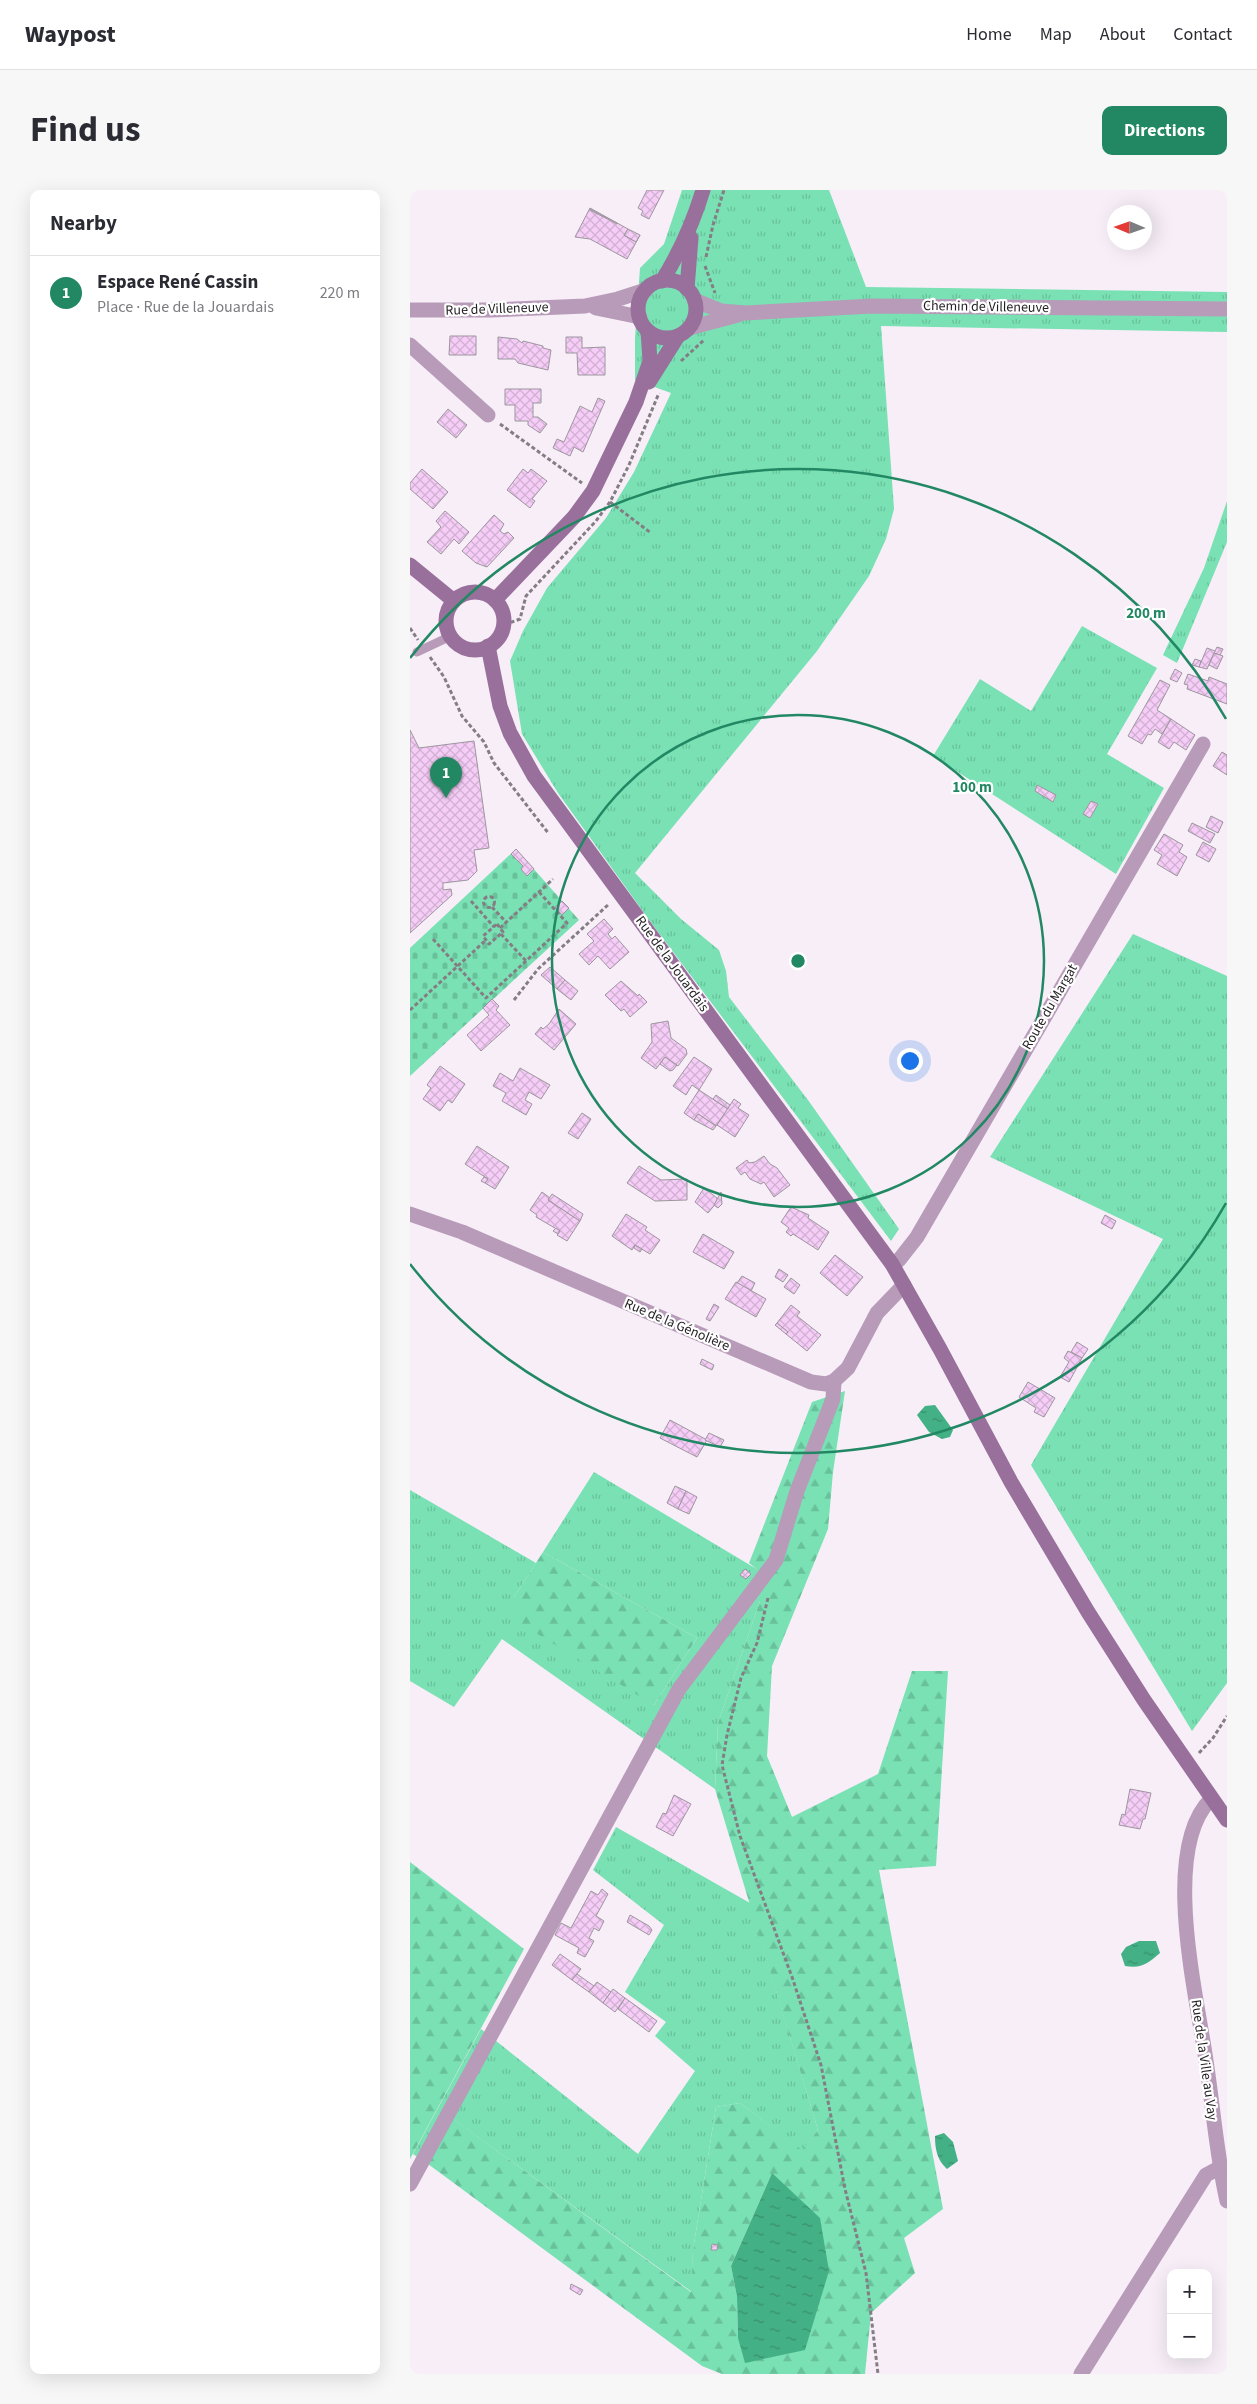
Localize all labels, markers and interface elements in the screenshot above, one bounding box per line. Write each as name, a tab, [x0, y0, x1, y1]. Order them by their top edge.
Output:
text: Waypost	[25, 17, 116, 52]
text: Home	[966, 22, 1012, 47]
text: Map	[1040, 22, 1072, 47]
text: About	[1100, 22, 1145, 47]
text: Contact	[1173, 22, 1232, 47]
text: Find us	[30, 105, 140, 155]
button: Directions	[1102, 106, 1227, 155]
north arrow	[1107, 205, 1152, 250]
text: Nearby	[50, 208, 117, 238]
text: Espace René Cassin	[97, 269, 258, 296]
text: 1	[62, 282, 70, 304]
text: 220 m	[320, 282, 360, 304]
text: Place · Rue de la Jouardais	[97, 296, 274, 318]
street label: Chemin de Villeneuve	[923, 296, 1049, 318]
street label: Rue de Villeneuve	[445, 297, 549, 321]
text: 200 m	[1126, 603, 1166, 624]
pin: 1	[430, 757, 462, 798]
text: 100 m	[952, 777, 992, 798]
street label: Rue de la Jouardais	[630, 912, 714, 1016]
centre of rings	[789, 952, 807, 970]
street label: Route du Margat	[1017, 960, 1083, 1054]
your location	[897, 1048, 923, 1074]
street label: Rue de la Génolière	[621, 1294, 733, 1356]
street label: Rue de la Ville au Vay	[1186, 1998, 1222, 2122]
map controls	[1167, 2269, 1212, 2359]
button: +	[1167, 2269, 1212, 2314]
button: −	[1167, 2314, 1212, 2359]

